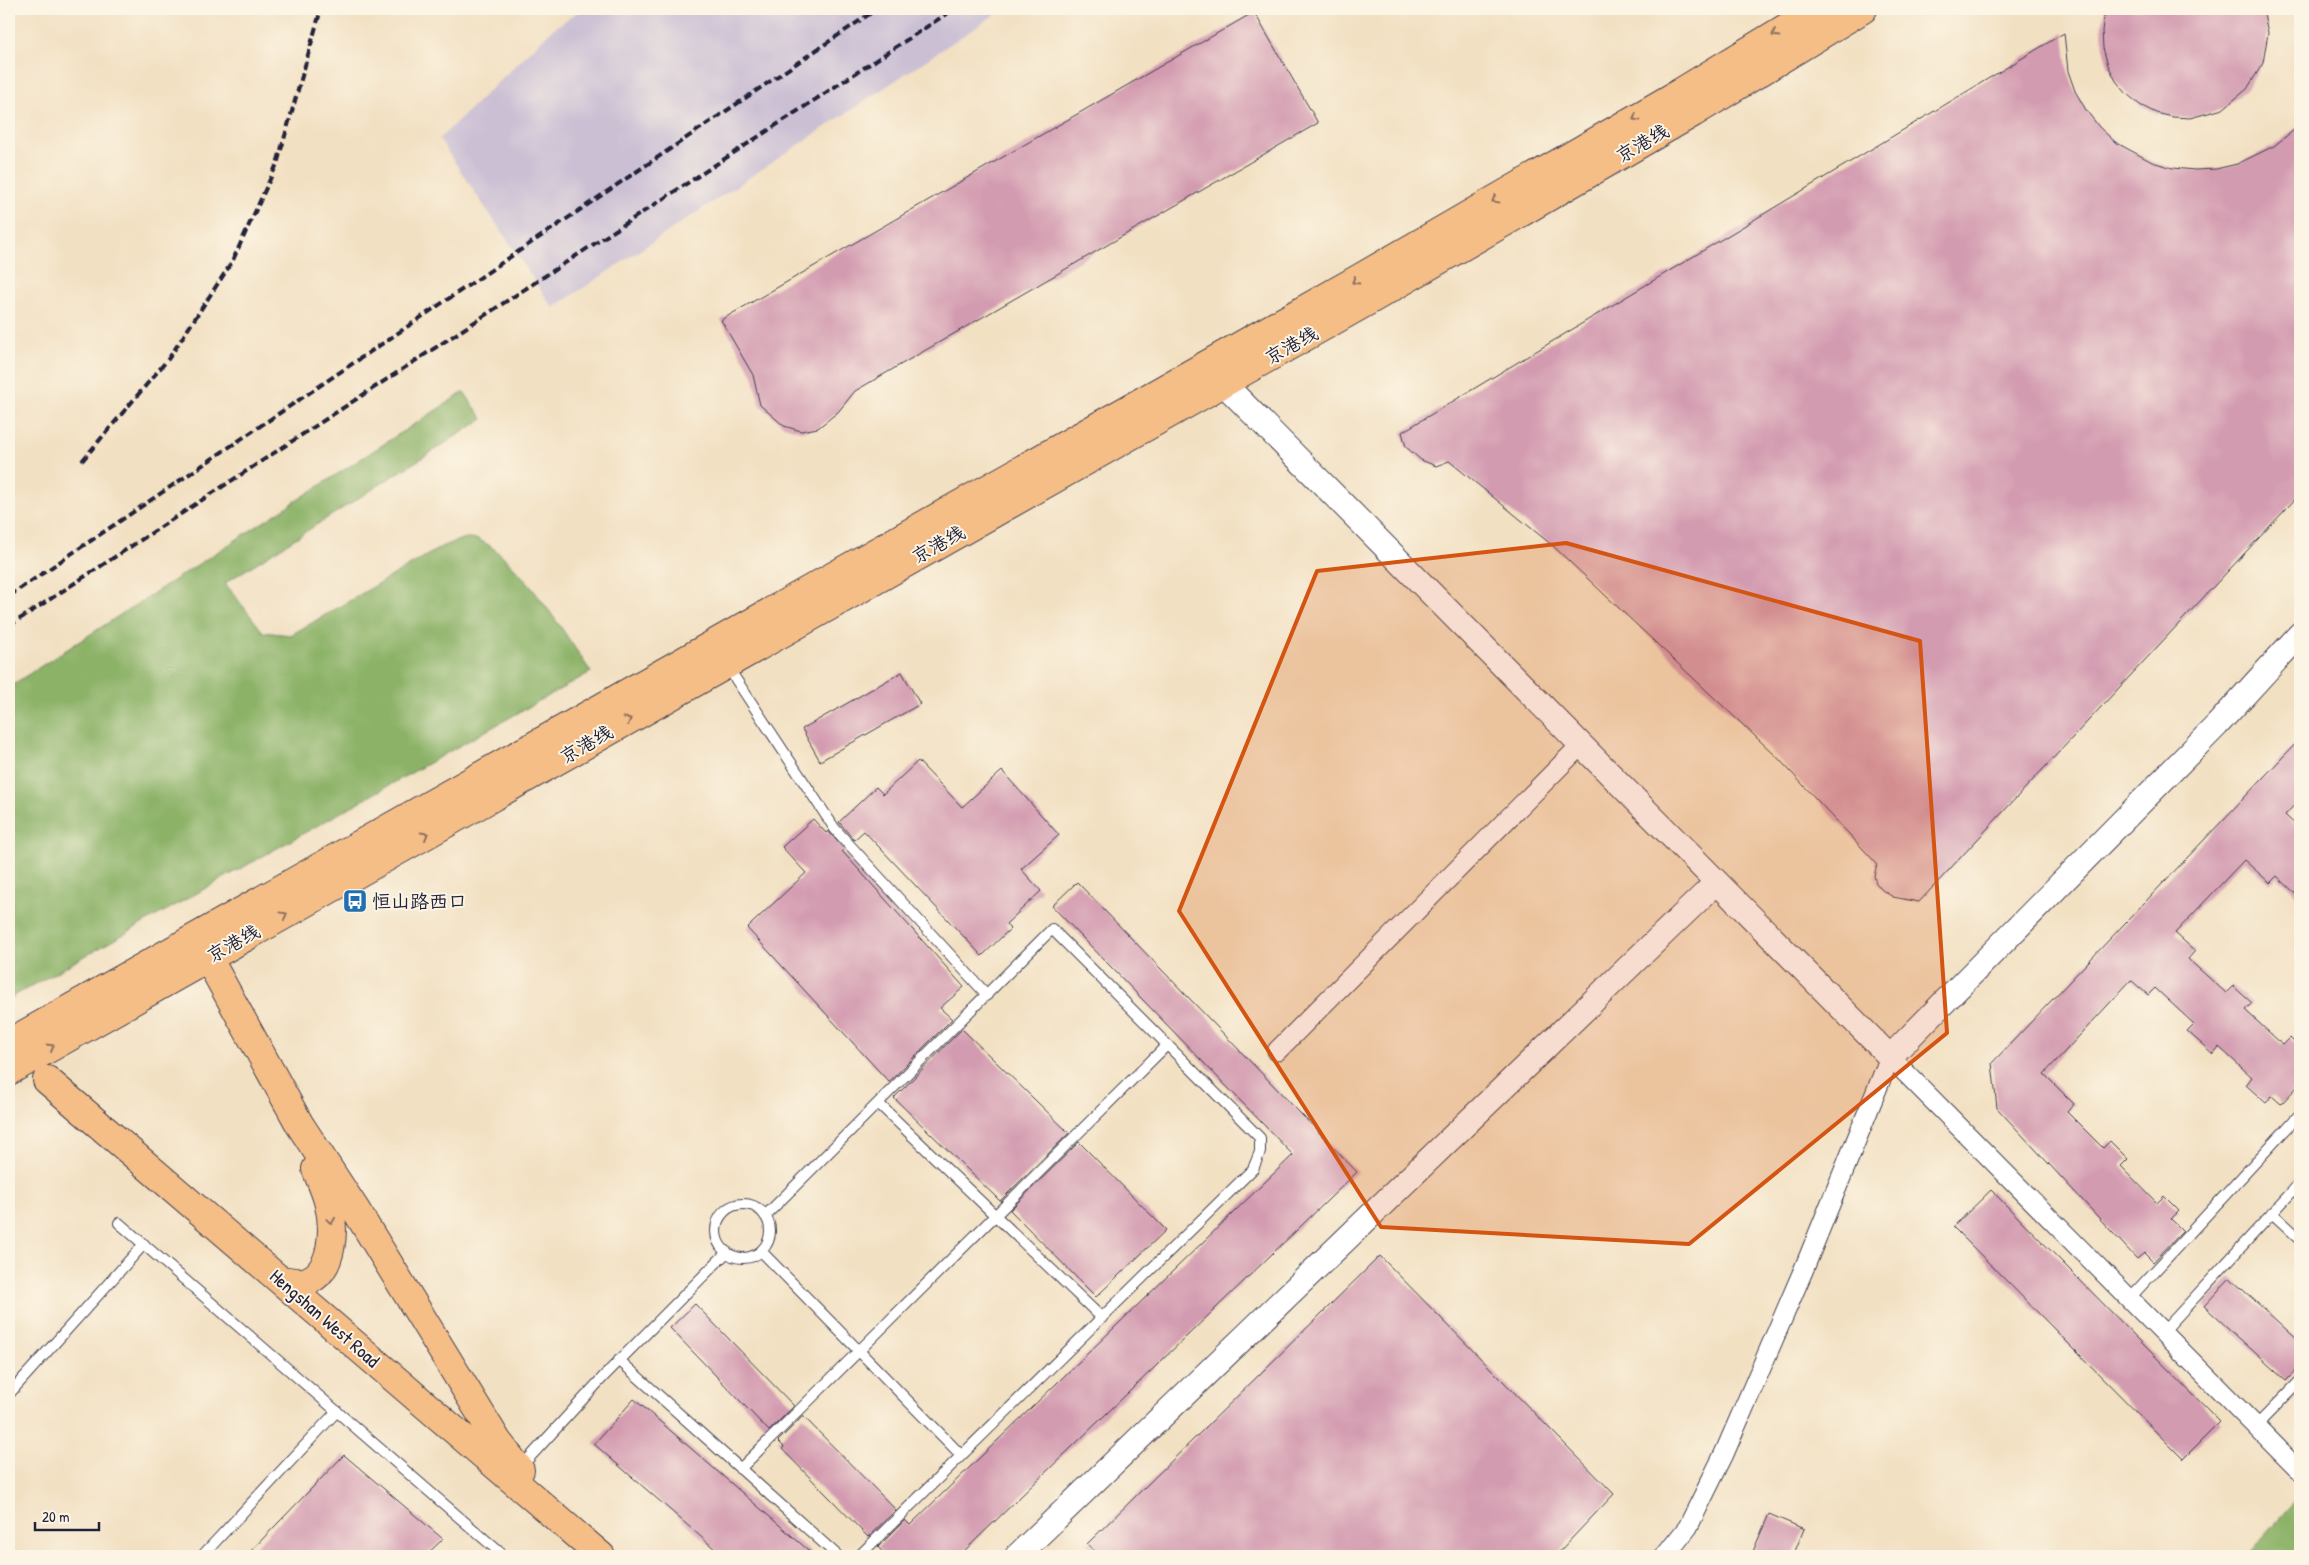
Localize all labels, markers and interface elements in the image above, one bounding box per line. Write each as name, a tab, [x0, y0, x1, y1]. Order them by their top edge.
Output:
one-way arrow	[1772, 28, 1781, 38]
one-way arrow	[1632, 112, 1641, 122]
street label: 京港线	[1611, 117, 1673, 169]
one-way arrow	[1492, 193, 1501, 203]
one-way arrow	[1351, 275, 1360, 285]
street label: 京港线	[1260, 320, 1322, 370]
street label: 京港线	[907, 519, 969, 569]
one-way arrow	[622, 717, 631, 727]
street label: 京港线	[555, 718, 617, 770]
one-way arrow	[420, 831, 429, 841]
bus stop icon: 恒山路西口	[342, 888, 368, 914]
place label: 恒山路西口	[372, 888, 467, 914]
one-way arrow	[278, 911, 287, 921]
street label: 京港线	[202, 918, 264, 968]
one-way arrow	[46, 1043, 55, 1053]
one-way arrow	[325, 1217, 336, 1225]
street label: Hengshan West Road	[264, 1263, 386, 1373]
scale bar	[35, 1500, 99, 1532]
text: 20 m	[42, 1506, 69, 1527]

